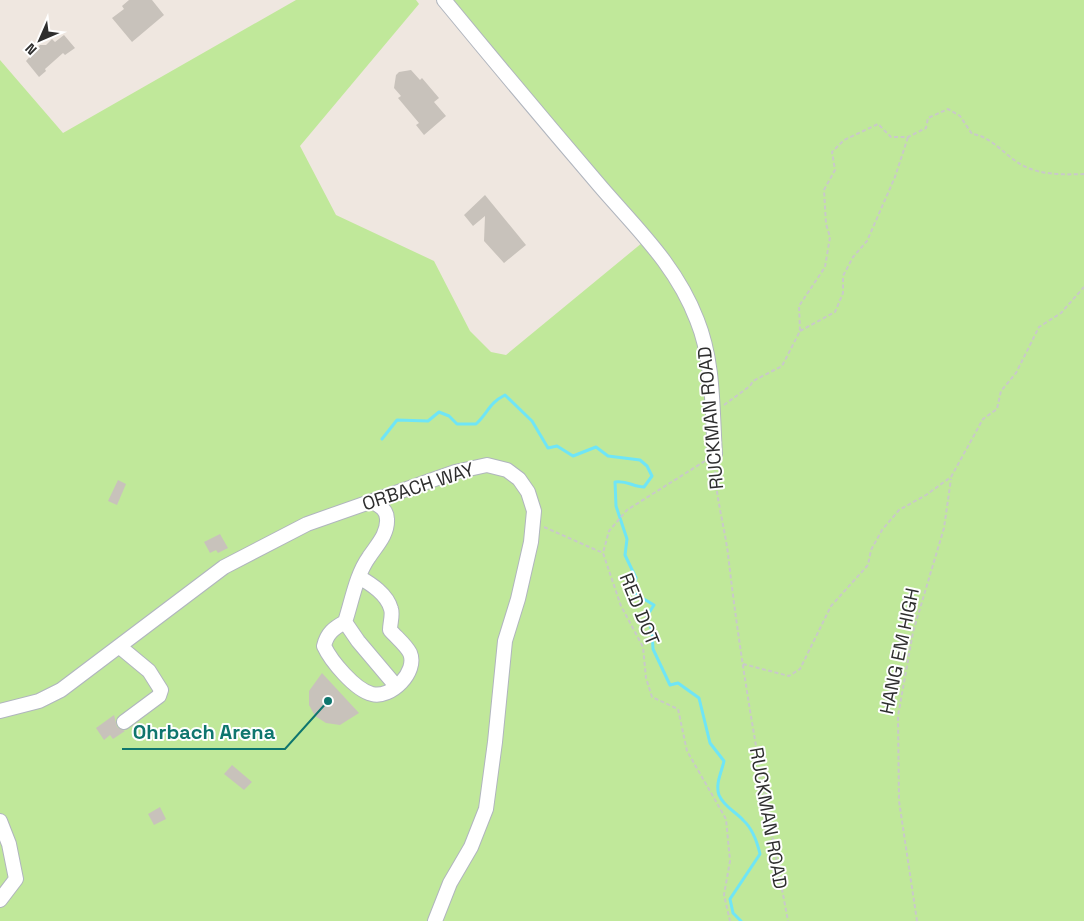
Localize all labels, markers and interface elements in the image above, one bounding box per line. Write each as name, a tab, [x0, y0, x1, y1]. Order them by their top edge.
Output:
north arrow	[15, 15, 65, 65]
text: N	[21, 40, 40, 59]
street label: RUCKMAN ROAD	[692, 345, 729, 490]
street label: ORBACH WAY	[359, 456, 478, 516]
street label: RED DOT	[614, 569, 665, 649]
street label: HANG EM HIGH	[874, 586, 925, 717]
callout: Ohrbach Arena	[122, 714, 285, 749]
text: Ohrbach Arena	[133, 719, 276, 745]
street label: RUCKMAN ROAD	[744, 745, 793, 891]

